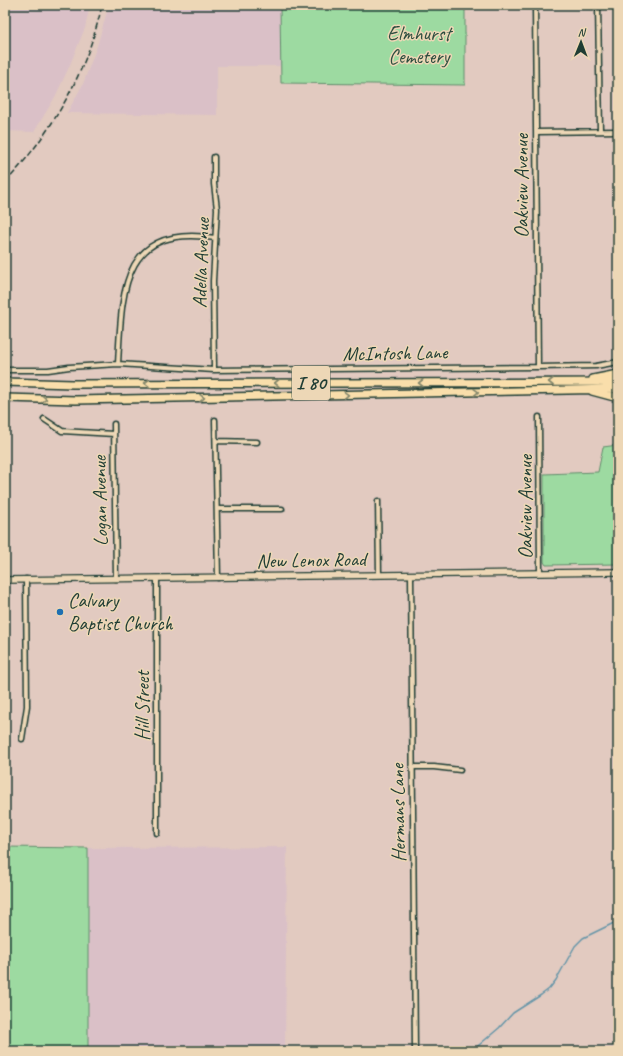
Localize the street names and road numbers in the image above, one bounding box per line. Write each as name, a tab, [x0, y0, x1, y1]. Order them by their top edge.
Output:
street label: Oakview Avenue	[509, 133, 534, 238]
street label: Adella Avenue	[187, 216, 215, 308]
street label: McIntosh Lane	[342, 340, 449, 366]
road number: I 80	[292, 366, 330, 400]
street label: Logan Avenue	[87, 454, 113, 546]
street label: Oakview Avenue	[513, 454, 538, 559]
street label: New Lenox Road	[256, 546, 369, 573]
street label: Hill Street	[130, 669, 155, 741]
street label: Hermans Lane	[385, 762, 411, 862]

